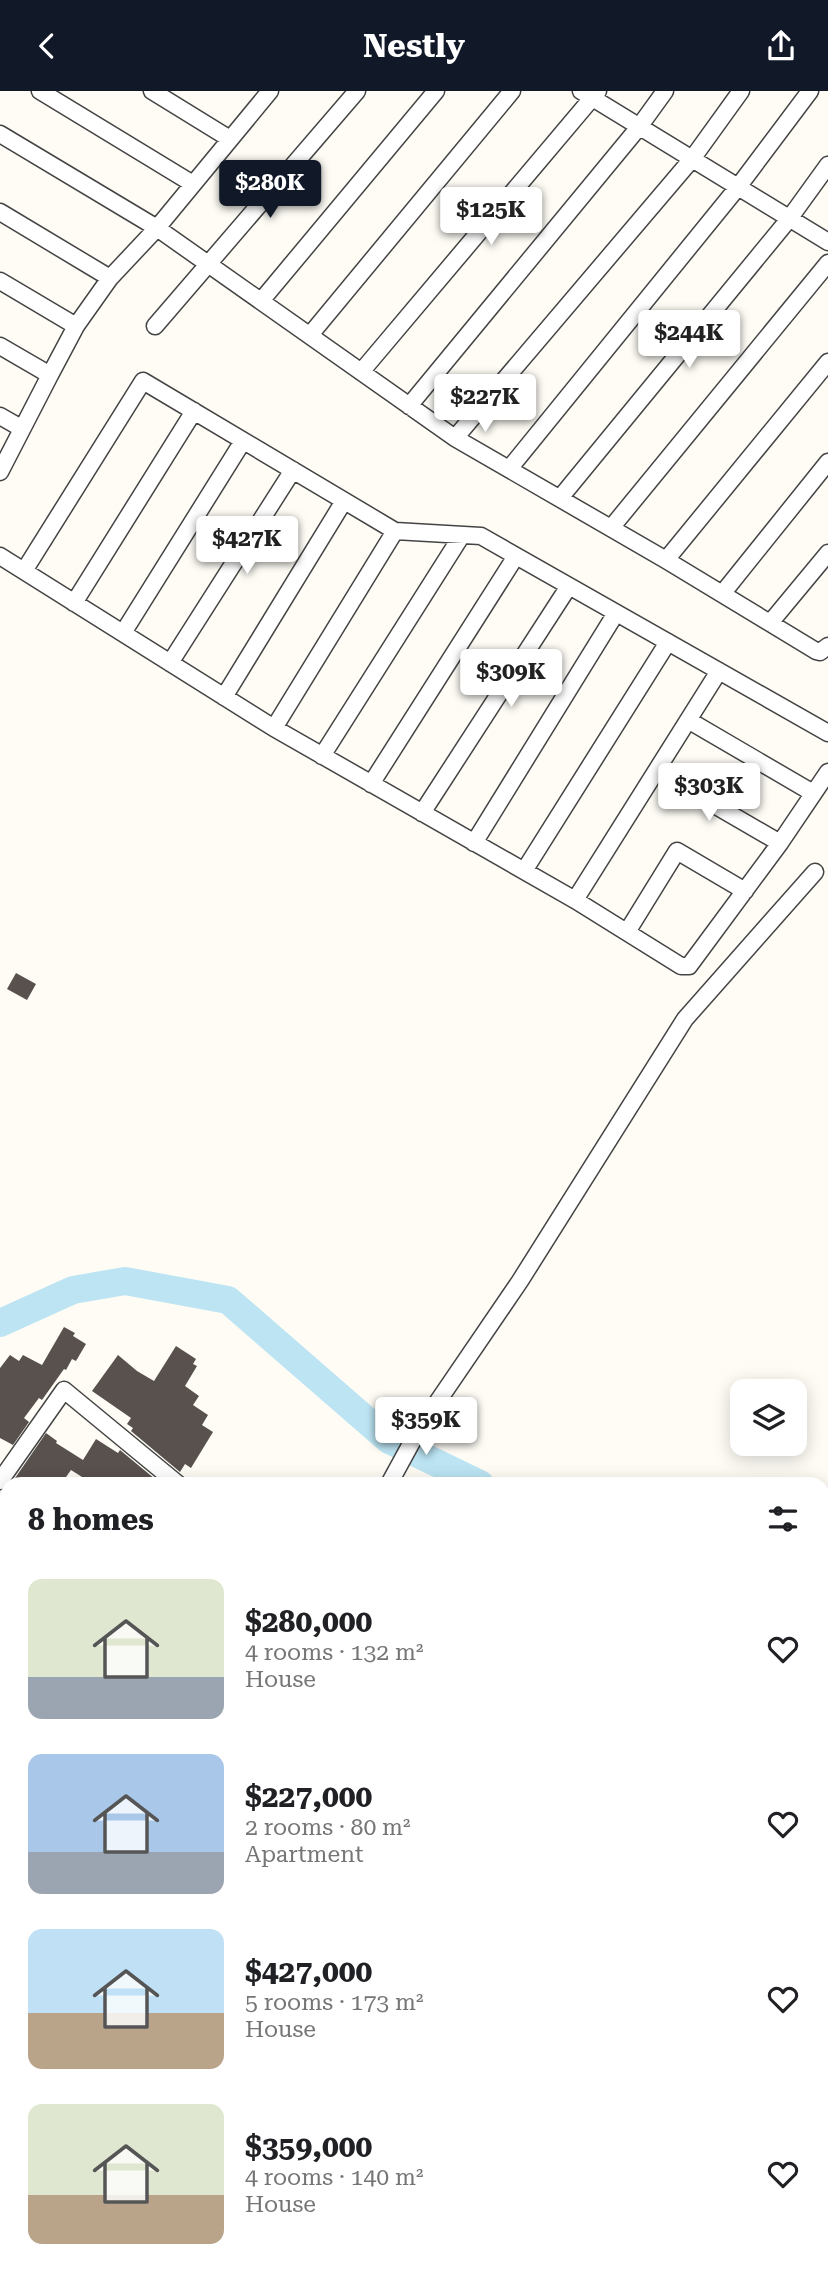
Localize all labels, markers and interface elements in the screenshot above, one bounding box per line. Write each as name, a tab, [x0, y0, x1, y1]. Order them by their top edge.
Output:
icon: back	[28, 27, 66, 65]
text: Nestly	[363, 27, 465, 65]
icon: share	[762, 27, 800, 65]
pin: $280K	[221, 160, 319, 220]
text: $280K	[235, 169, 305, 196]
pin: $125K	[442, 187, 540, 247]
text: $125K	[456, 196, 526, 223]
pin: $244K	[640, 310, 738, 370]
text: $244K	[654, 319, 724, 346]
pin: $227K	[436, 375, 534, 434]
text: $227K	[450, 383, 520, 410]
pin: $427K	[198, 517, 296, 576]
text: $427K	[212, 525, 282, 552]
pin: $309K	[462, 649, 560, 709]
text: $309K	[476, 658, 546, 685]
pin: $303K	[660, 763, 758, 823]
text: $303K	[674, 772, 744, 799]
map controls	[730, 1379, 807, 1456]
button: layers	[730, 1379, 807, 1456]
pin: $359K	[377, 1397, 475, 1457]
text: $359K	[391, 1406, 461, 1433]
icon: filters	[764, 1500, 802, 1538]
text: 8 homes	[28, 1502, 154, 1537]
text: $280,000	[245, 1604, 372, 1639]
icon: home	[84, 1607, 168, 1691]
icon: heart	[764, 1630, 802, 1668]
text: 4 rooms · 132 m²	[245, 1639, 423, 1666]
text: House	[245, 1666, 316, 1693]
text: $227,000	[245, 1779, 372, 1814]
icon: home	[84, 1782, 168, 1866]
icon: heart	[764, 1805, 802, 1843]
text: 2 rooms · 80 m²	[245, 1814, 411, 1841]
text: Apartment	[245, 1841, 364, 1868]
text: $427,000	[245, 1954, 372, 1989]
icon: home	[84, 1957, 168, 2041]
icon: heart	[764, 1980, 802, 2018]
text: 5 rooms · 173 m²	[245, 1989, 423, 2016]
text: House	[245, 2016, 316, 2043]
text: $359,000	[245, 2129, 372, 2164]
icon: home	[84, 2132, 168, 2216]
icon: heart	[764, 2155, 802, 2193]
text: 4 rooms · 140 m²	[245, 2164, 423, 2191]
text: House	[245, 2191, 316, 2218]

